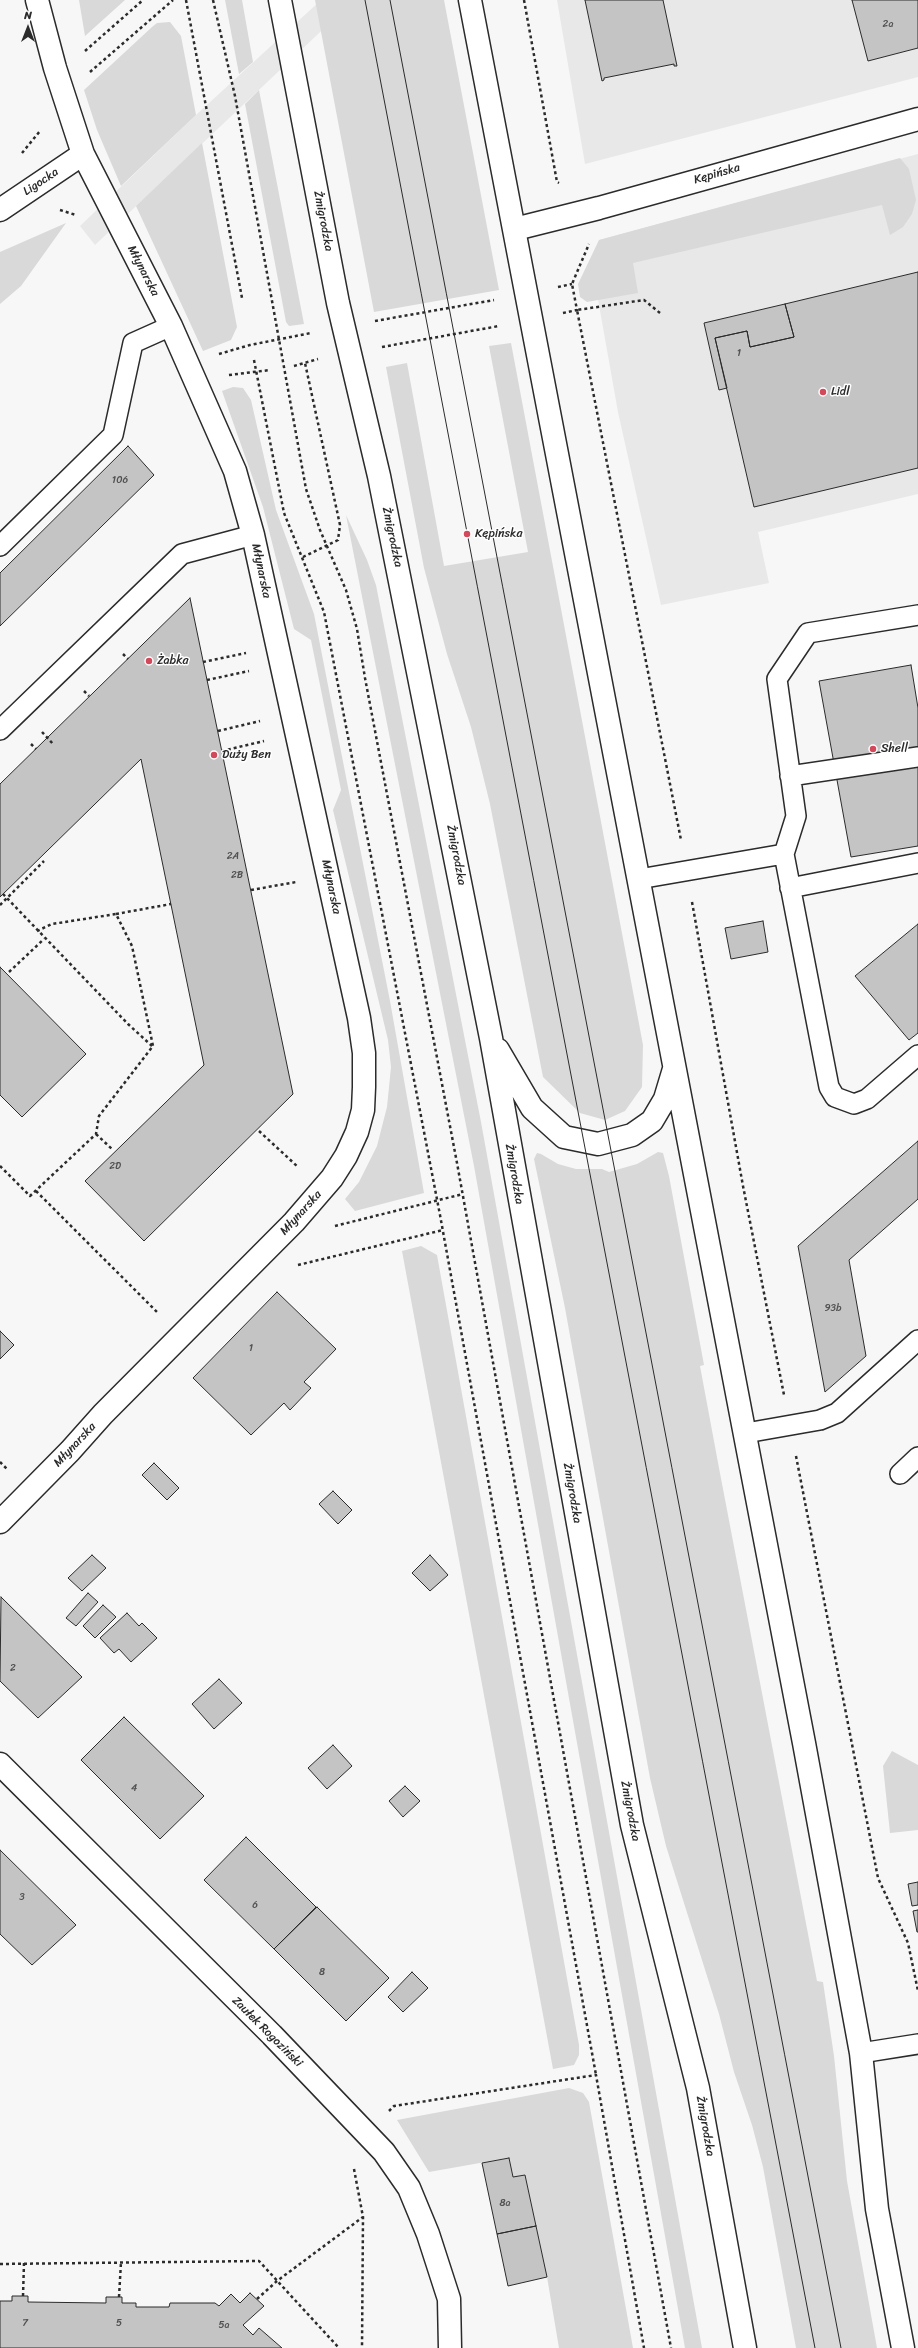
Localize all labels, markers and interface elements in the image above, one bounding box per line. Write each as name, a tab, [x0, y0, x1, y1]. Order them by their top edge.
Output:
text: N	[24, 6, 32, 25]
north arrow	[8, 8, 48, 48]
house number: 2a	[883, 18, 893, 30]
street label: Kępińska	[692, 161, 742, 187]
street label: Ligocka	[21, 165, 61, 199]
street label: Żmigrodzka	[310, 190, 336, 252]
street label: Młynarska	[124, 243, 162, 299]
house number: 1	[737, 347, 741, 359]
place label: Lidl	[831, 385, 850, 399]
marker: Lidl	[818, 387, 828, 397]
house number: 106	[112, 474, 128, 486]
street label: Żmigrodzka	[379, 506, 405, 568]
place label: Kępińska	[475, 527, 522, 541]
marker: Kępińska	[462, 529, 472, 539]
street label: Młynarska	[248, 542, 274, 600]
place label: Żabka	[157, 654, 189, 668]
marker: Żabka	[144, 656, 154, 666]
place label: Shell	[881, 742, 908, 756]
marker: Shell	[868, 744, 878, 754]
place label: Duży Ben	[222, 748, 271, 762]
marker: Duży Ben	[209, 750, 219, 760]
street label: Żmigrodzka	[443, 824, 469, 886]
house number: 2A	[227, 850, 239, 862]
street label: Młynarska	[318, 858, 344, 916]
house number: 2B	[231, 869, 243, 881]
street label: Żmigrodzka	[502, 1143, 526, 1205]
house number: 2D	[109, 1160, 121, 1172]
street label: Młynarska	[277, 1188, 325, 1238]
house number: 93b	[824, 1302, 842, 1314]
house number: 1	[249, 1342, 253, 1354]
street label: Młynarska	[51, 1420, 99, 1470]
street label: Żmigrodzka	[560, 1462, 584, 1524]
house number: 2	[10, 1662, 16, 1674]
street label: Żmigrodzka	[617, 1780, 643, 1842]
house number: 4	[131, 1782, 137, 1794]
house number: 3	[19, 1891, 25, 1903]
house number: 6	[252, 1899, 258, 1911]
house number: 8	[319, 1966, 325, 1978]
street label: Zaułek Rogoziński	[229, 1994, 305, 2070]
street label: Żmigrodzka	[693, 2095, 717, 2157]
house number: 8a	[499, 2197, 511, 2209]
house number: 7	[22, 2317, 28, 2329]
house number: 5	[116, 2317, 122, 2329]
house number: 5a	[218, 2319, 230, 2331]

